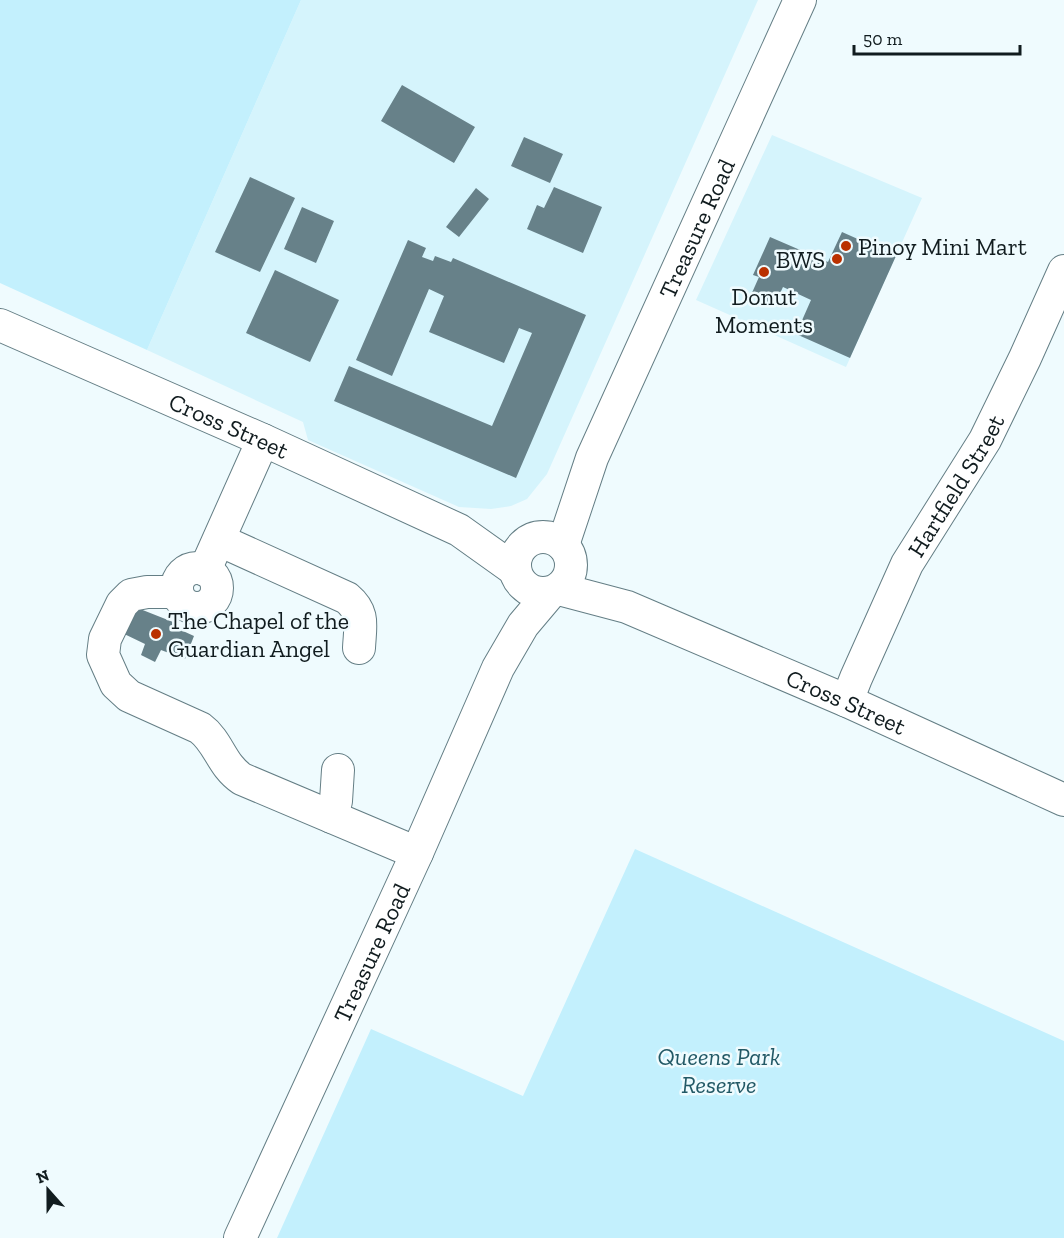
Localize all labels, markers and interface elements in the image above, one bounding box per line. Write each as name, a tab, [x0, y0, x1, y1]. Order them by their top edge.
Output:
scale bar	[854, 18, 1020, 56]
text: 50 m	[863, 28, 903, 50]
street label: Treasure Road	[652, 154, 741, 303]
place label: Pinoy Mini Mart	[858, 232, 1027, 261]
marker: Pinoy Mini Mart	[839, 239, 853, 253]
place label: BWS	[776, 245, 825, 274]
marker: BWS	[830, 252, 844, 266]
marker: Donut Moments	[757, 265, 771, 279]
place label: Donut Moments	[715, 282, 813, 339]
street label: Cross Street	[165, 386, 293, 464]
street label: Hartfield Street	[901, 409, 1010, 562]
place label: The Chapel of the Guardian Angel	[168, 606, 349, 663]
marker: The Chapel of the Guardian Angel	[149, 627, 163, 641]
street label: Cross Street	[782, 662, 911, 740]
street label: Treasure Road	[327, 879, 416, 1027]
park label: Queens Park Reserve	[658, 1042, 781, 1099]
north arrow	[18, 1160, 78, 1220]
text: N	[34, 1165, 52, 1188]

